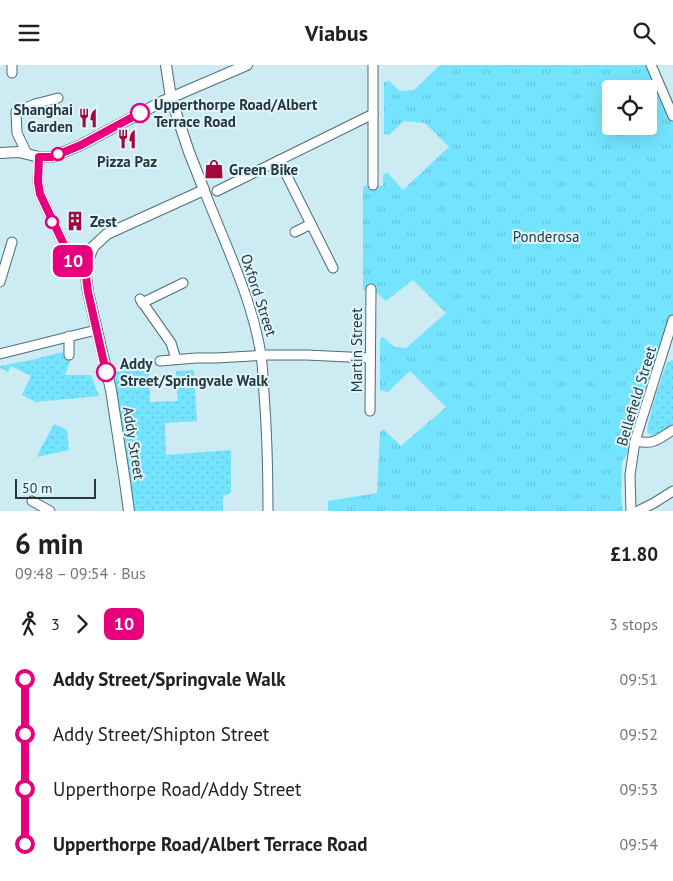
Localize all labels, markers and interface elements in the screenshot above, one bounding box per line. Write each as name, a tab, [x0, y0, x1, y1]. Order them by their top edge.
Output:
icon: menu	[15, 19, 43, 47]
text: Viabus	[305, 19, 368, 47]
icon: search	[630, 19, 658, 47]
map controls	[602, 80, 657, 135]
button: locate	[602, 80, 657, 135]
place label: Upperthorpe Road/Albert Terrace Road	[154, 95, 318, 131]
place label: Shanghai Garden	[14, 100, 73, 136]
marker: Upperthorpe Road/Albert Terrace Road	[130, 103, 150, 123]
restaurant icon: Shanghai Garden	[77, 107, 99, 129]
restaurant icon: Pizza Paz	[116, 128, 138, 150]
unlabelled marker	[51, 147, 65, 161]
place label: Pizza Paz	[97, 152, 157, 171]
shop icon: Green Bike	[203, 158, 225, 180]
place label: Green Bike	[229, 160, 299, 179]
building icon: Zest	[64, 210, 86, 232]
place label: Zest	[90, 212, 117, 231]
unlabelled marker	[45, 215, 59, 229]
park label: Ponderosa	[513, 227, 579, 246]
line badge: 10	[50, 245, 96, 277]
text: 10	[63, 249, 83, 272]
street label: Oxford Street	[237, 251, 281, 339]
street label: Martin Street	[347, 308, 366, 392]
street label: Bellefield Street	[612, 344, 660, 448]
place label: Addy Street/Springvale Walk	[120, 354, 269, 390]
marker: Addy Street/Springvale Walk	[96, 362, 116, 382]
street label: Addy Street	[119, 405, 149, 481]
scale bar	[15, 476, 96, 499]
text: 50 m	[22, 479, 52, 497]
text: 6 min	[15, 525, 83, 562]
text: £1.80	[610, 542, 658, 566]
text: 09:48 – 09:54 · Bus	[15, 563, 146, 583]
icon: walk	[15, 610, 43, 638]
icon: forward	[68, 610, 96, 638]
text: 10	[114, 612, 134, 635]
text: 3	[51, 614, 60, 634]
text: 3 stops	[609, 614, 658, 634]
text: Addy Street/Springvale Walk	[53, 667, 286, 691]
text: 09:51	[620, 669, 658, 689]
text: Addy Street/Shipton Street	[53, 722, 269, 746]
text: 09:52	[620, 724, 658, 744]
text: Upperthorpe Road/Addy Street	[53, 777, 301, 801]
text: 09:53	[620, 779, 658, 799]
text: Upperthorpe Road/Albert Terrace Road	[53, 832, 368, 856]
text: 09:54	[620, 834, 658, 854]

